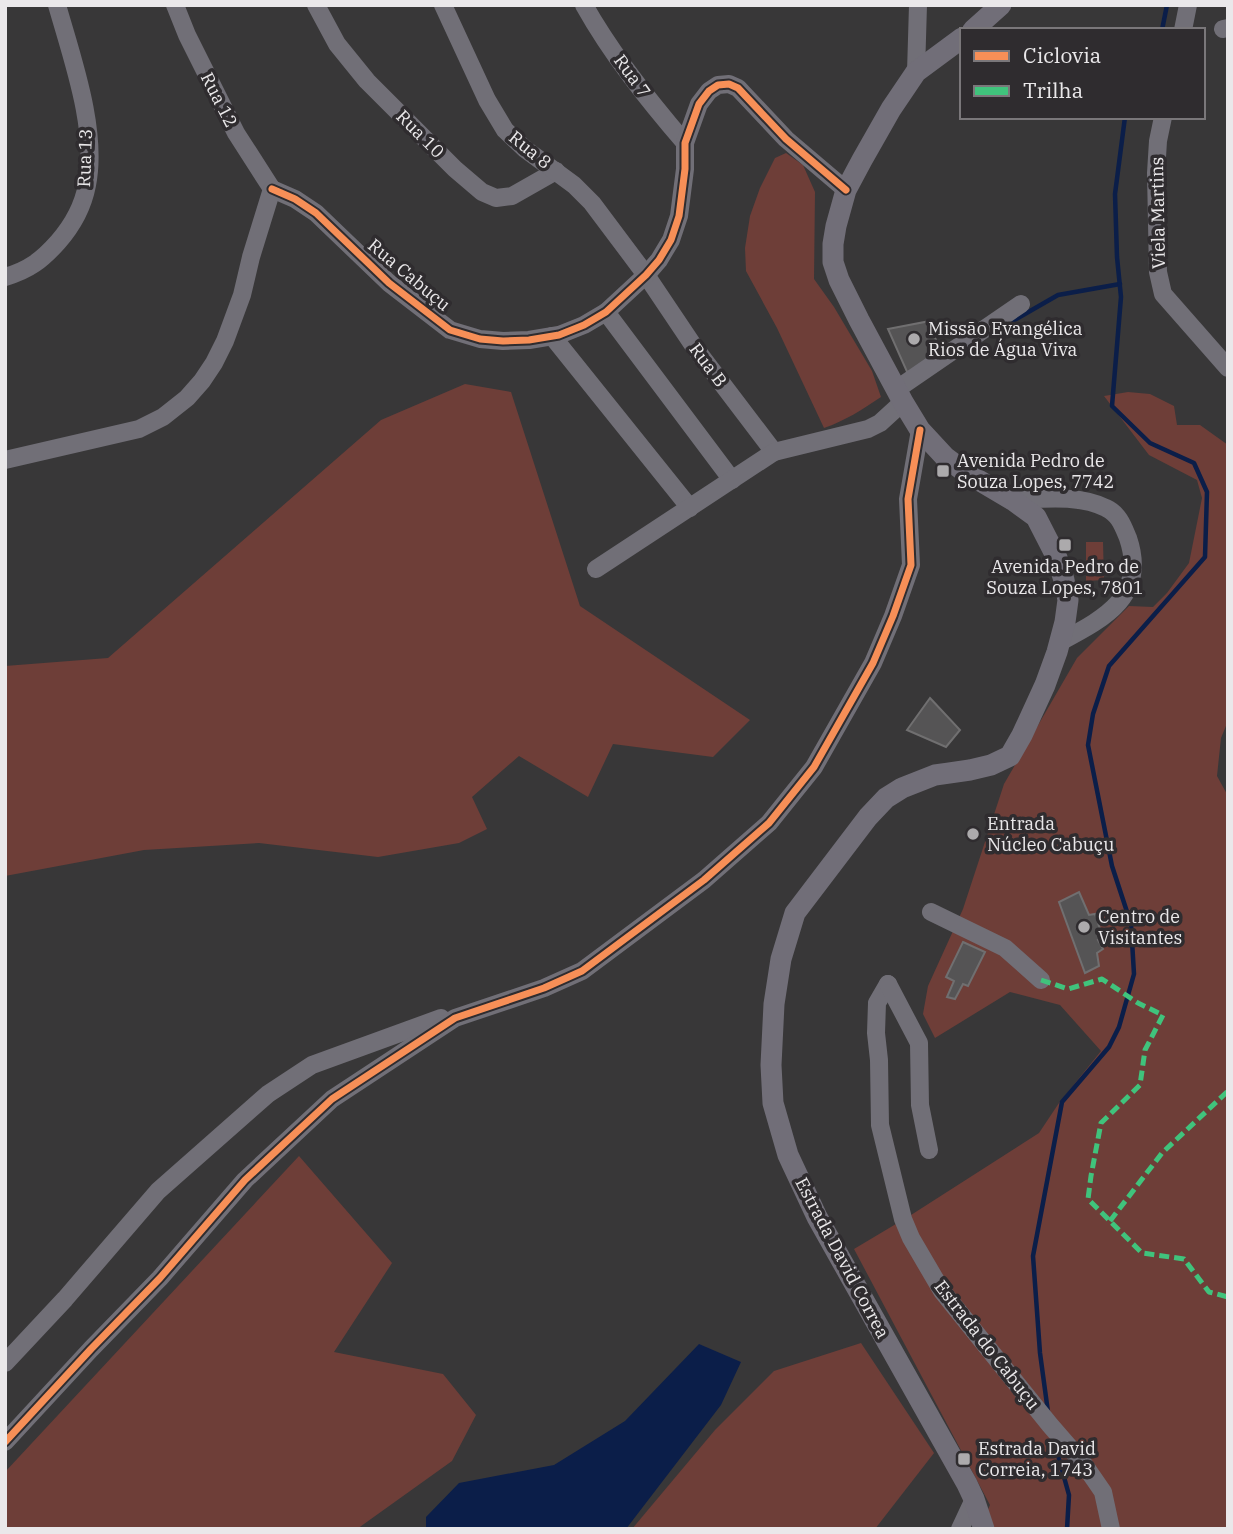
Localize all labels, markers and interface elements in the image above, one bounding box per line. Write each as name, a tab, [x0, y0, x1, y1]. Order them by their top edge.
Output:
legend	[960, 28, 1205, 119]
text: Ciclovia	[1023, 41, 1101, 69]
street label: Rua 7	[609, 50, 656, 102]
street label: Rua 12	[196, 68, 243, 131]
text: Trilha	[1023, 76, 1083, 104]
street label: Rua 10	[391, 105, 449, 163]
street label: Rua 8	[504, 126, 556, 174]
street label: Rua 13	[72, 128, 97, 188]
street label: Viela Martins	[1145, 157, 1170, 269]
street label: Rua Cabuçu	[363, 233, 455, 316]
place label: Missão Evangélica Rios de Água Viva	[928, 317, 1083, 361]
marker: Missão Evangélica Rios de Água Viva	[906, 331, 922, 347]
street label: Rua B	[684, 338, 732, 391]
place label: Avenida Pedro de Souza Lopes, 7742	[957, 449, 1114, 493]
marker: Avenida Pedro de Souza Lopes, 7742	[935, 463, 951, 479]
marker: Avenida Pedro de Souza Lopes, 7801	[1057, 537, 1073, 553]
place label: Avenida Pedro de Souza Lopes, 7801	[986, 555, 1144, 599]
place label: Entrada Núcleo Cabuçu	[987, 812, 1114, 856]
marker: Entrada Núcleo Cabuçu	[965, 826, 981, 842]
place label: Centro de Visitantes	[1098, 905, 1182, 949]
marker: Centro de Visitantes	[1076, 919, 1092, 935]
street label: Estrada David Correa	[790, 1173, 895, 1342]
street label: Estrada do Cabuçu	[930, 1275, 1045, 1414]
place label: Estrada David Correia, 1743	[978, 1437, 1096, 1481]
marker: Estrada David Correia, 1743	[956, 1451, 972, 1467]

